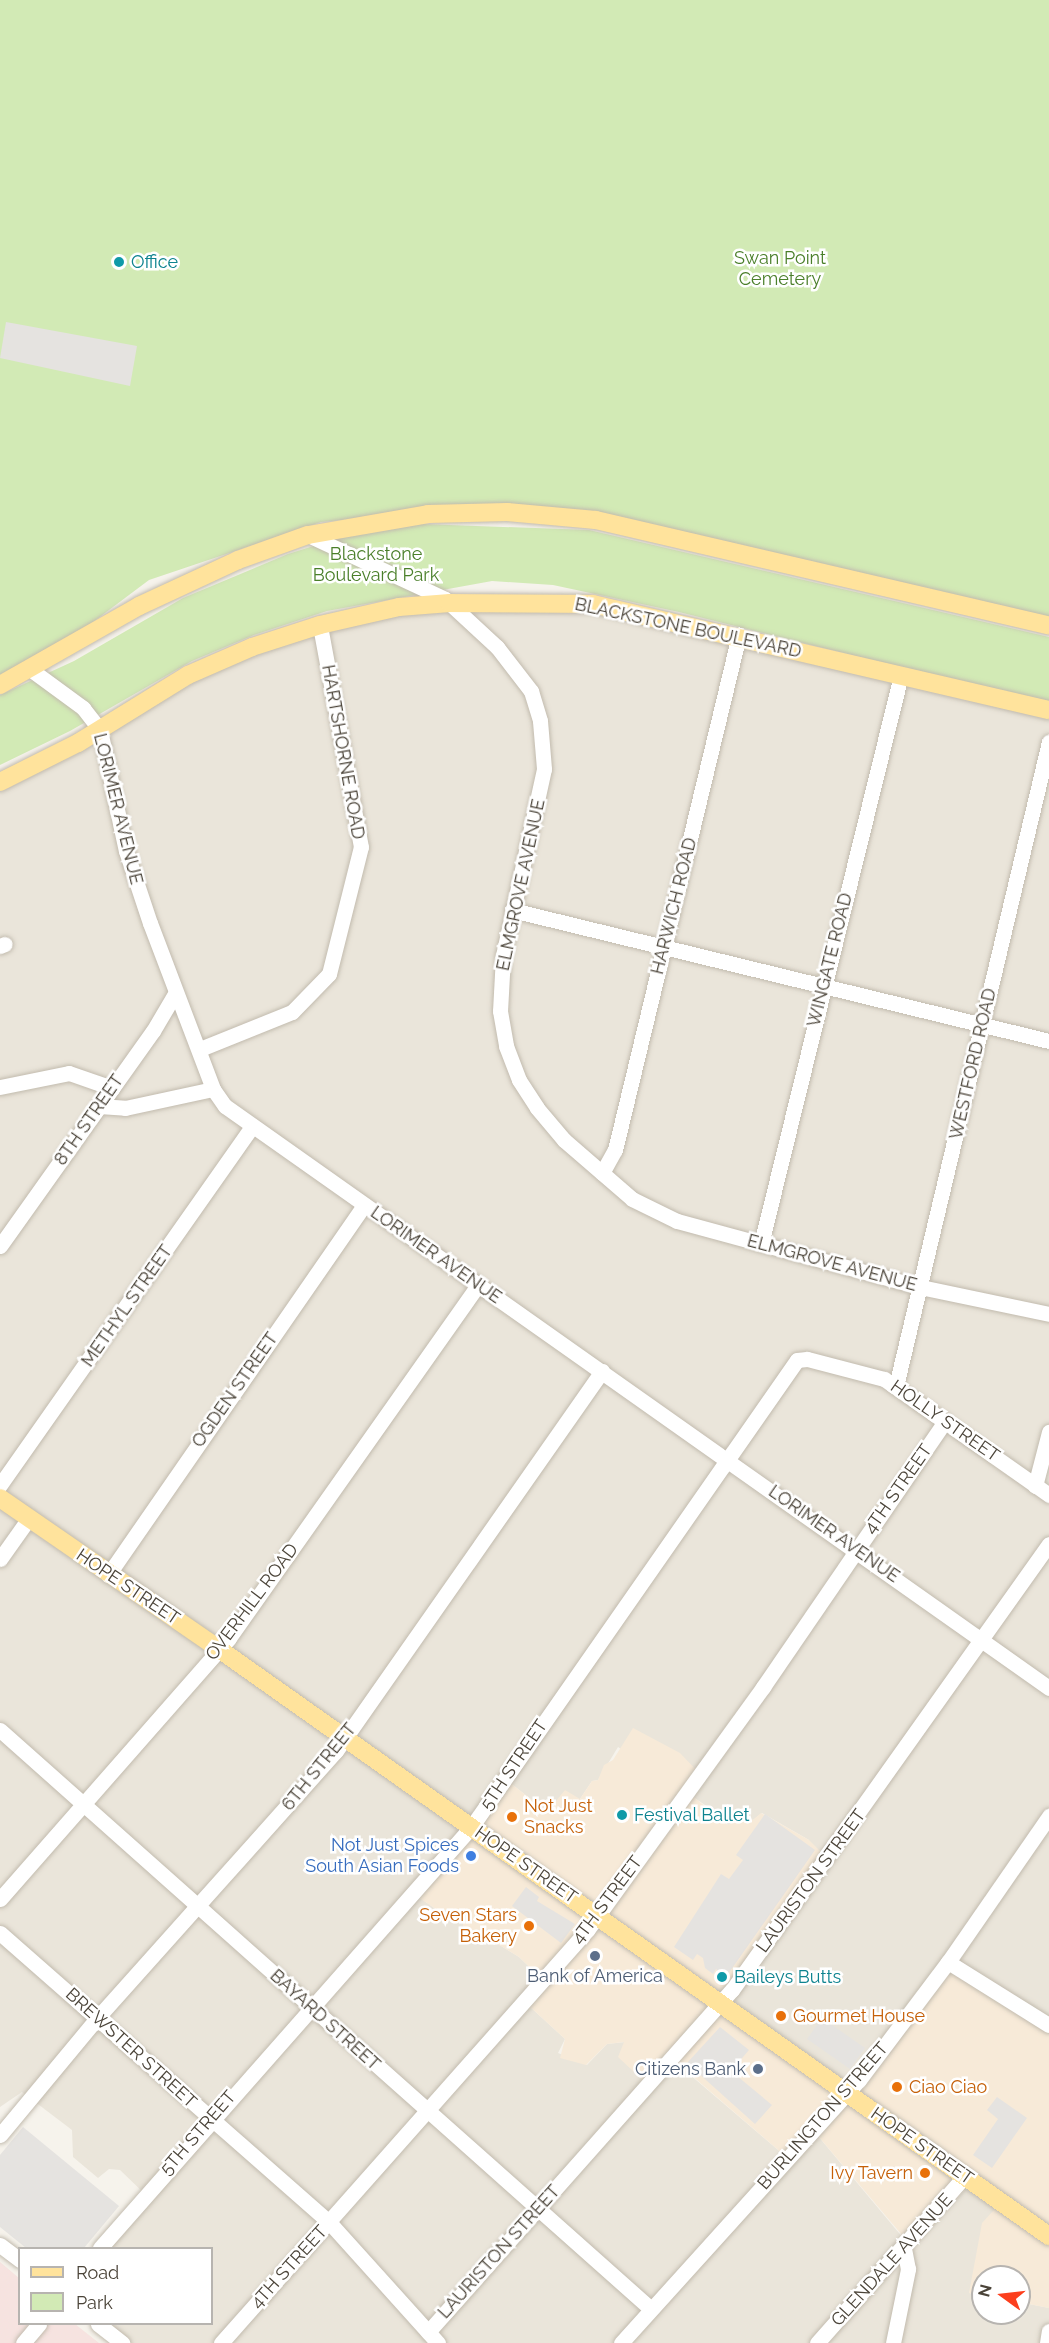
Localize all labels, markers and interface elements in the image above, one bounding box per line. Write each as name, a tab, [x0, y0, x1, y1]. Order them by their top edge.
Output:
park label: Swan Point Cemetery	[734, 248, 826, 290]
place label: Office	[131, 251, 178, 273]
marker: Office	[112, 255, 126, 269]
park label: Blackstone Boulevard Park	[313, 544, 439, 586]
street label: BLACKSTONE BOULEVARD	[573, 593, 803, 663]
street label: HARTSHORNE ROAD	[317, 663, 369, 841]
street label: LORIMER AVENUE	[89, 731, 147, 887]
street label: ELMGROVE AVENUE	[492, 797, 550, 973]
street label: HARWICH ROAD	[647, 835, 701, 977]
street label: WINGATE ROAD	[803, 891, 857, 1029]
street label: WESTFORD ROAD	[945, 986, 1001, 1142]
street label: 8TH STREET	[50, 1070, 128, 1170]
street label: LORIMER AVENUE	[366, 1202, 506, 1308]
street label: ELMGROVE AVENUE	[744, 1230, 920, 1296]
street label: METHYL STREET	[77, 1241, 177, 1371]
street label: OGDEN STREET	[187, 1328, 283, 1452]
street label: HOLLY STREET	[886, 1375, 1004, 1467]
street label: 4TH STREET	[859, 1440, 937, 1538]
street label: LORIMER AVENUE	[764, 1481, 904, 1587]
street label: OVERHILL ROAD	[201, 1539, 303, 1665]
street label: HOPE STREET	[72, 1544, 184, 1630]
street label: 5TH STREET	[476, 1716, 552, 1814]
street label: 6TH STREET	[277, 1719, 361, 1815]
place label: Not Just Snacks	[524, 1796, 593, 1838]
place label: Festival Ballet	[634, 1804, 750, 1826]
street label: LAURISTON STREET	[752, 1805, 870, 1957]
marker: Festival Ballet	[615, 1808, 629, 1822]
marker: Not Just Snacks	[505, 1810, 519, 1824]
street label: HOPE STREET	[471, 1822, 581, 1908]
place label: Not Just Spices South Asian Foods	[305, 1835, 459, 1878]
marker: Not Just Spices South Asian Foods	[464, 1849, 478, 1863]
street label: 4TH STREET	[567, 1852, 647, 1948]
place label: Seven Stars Bakery	[419, 1905, 517, 1948]
marker: Seven Stars Bakery	[522, 1919, 536, 1933]
marker: Bank of America	[588, 1949, 602, 1963]
street label: BAYARD STREET	[266, 1965, 384, 2075]
place label: Bank of America	[527, 1965, 663, 1987]
place label: Baileys Butts	[734, 1966, 841, 1988]
marker: Baileys Butts	[715, 1970, 729, 1984]
street label: BREWSTER STREET	[61, 1983, 201, 2113]
place label: Gourmet House	[793, 2005, 925, 2027]
marker: Gourmet House	[774, 2009, 788, 2023]
street label: BURLINGTON STREET	[753, 2038, 893, 2194]
place label: Citizens Bank	[635, 2058, 746, 2080]
marker: Citizens Bank	[751, 2062, 765, 2076]
place label: Ciao Ciao	[909, 2076, 987, 2098]
marker: Ciao Ciao	[890, 2080, 904, 2094]
street label: 5TH STREET	[156, 2086, 240, 2180]
street label: HOPE STREET	[867, 2103, 977, 2189]
place label: Ivy Tavern	[829, 2162, 913, 2184]
marker: Ivy Tavern	[918, 2166, 932, 2180]
street label: LAURISTON STREET	[433, 2181, 565, 2323]
street label: GLENDALE AVENUE	[827, 2189, 957, 2331]
street label: 4TH STREET	[246, 2221, 332, 2313]
legend	[18, 2247, 213, 2325]
text: Road	[76, 2262, 119, 2283]
north arrow	[971, 2265, 1031, 2325]
text: N	[974, 2282, 996, 2299]
text: Park	[76, 2292, 113, 2313]

